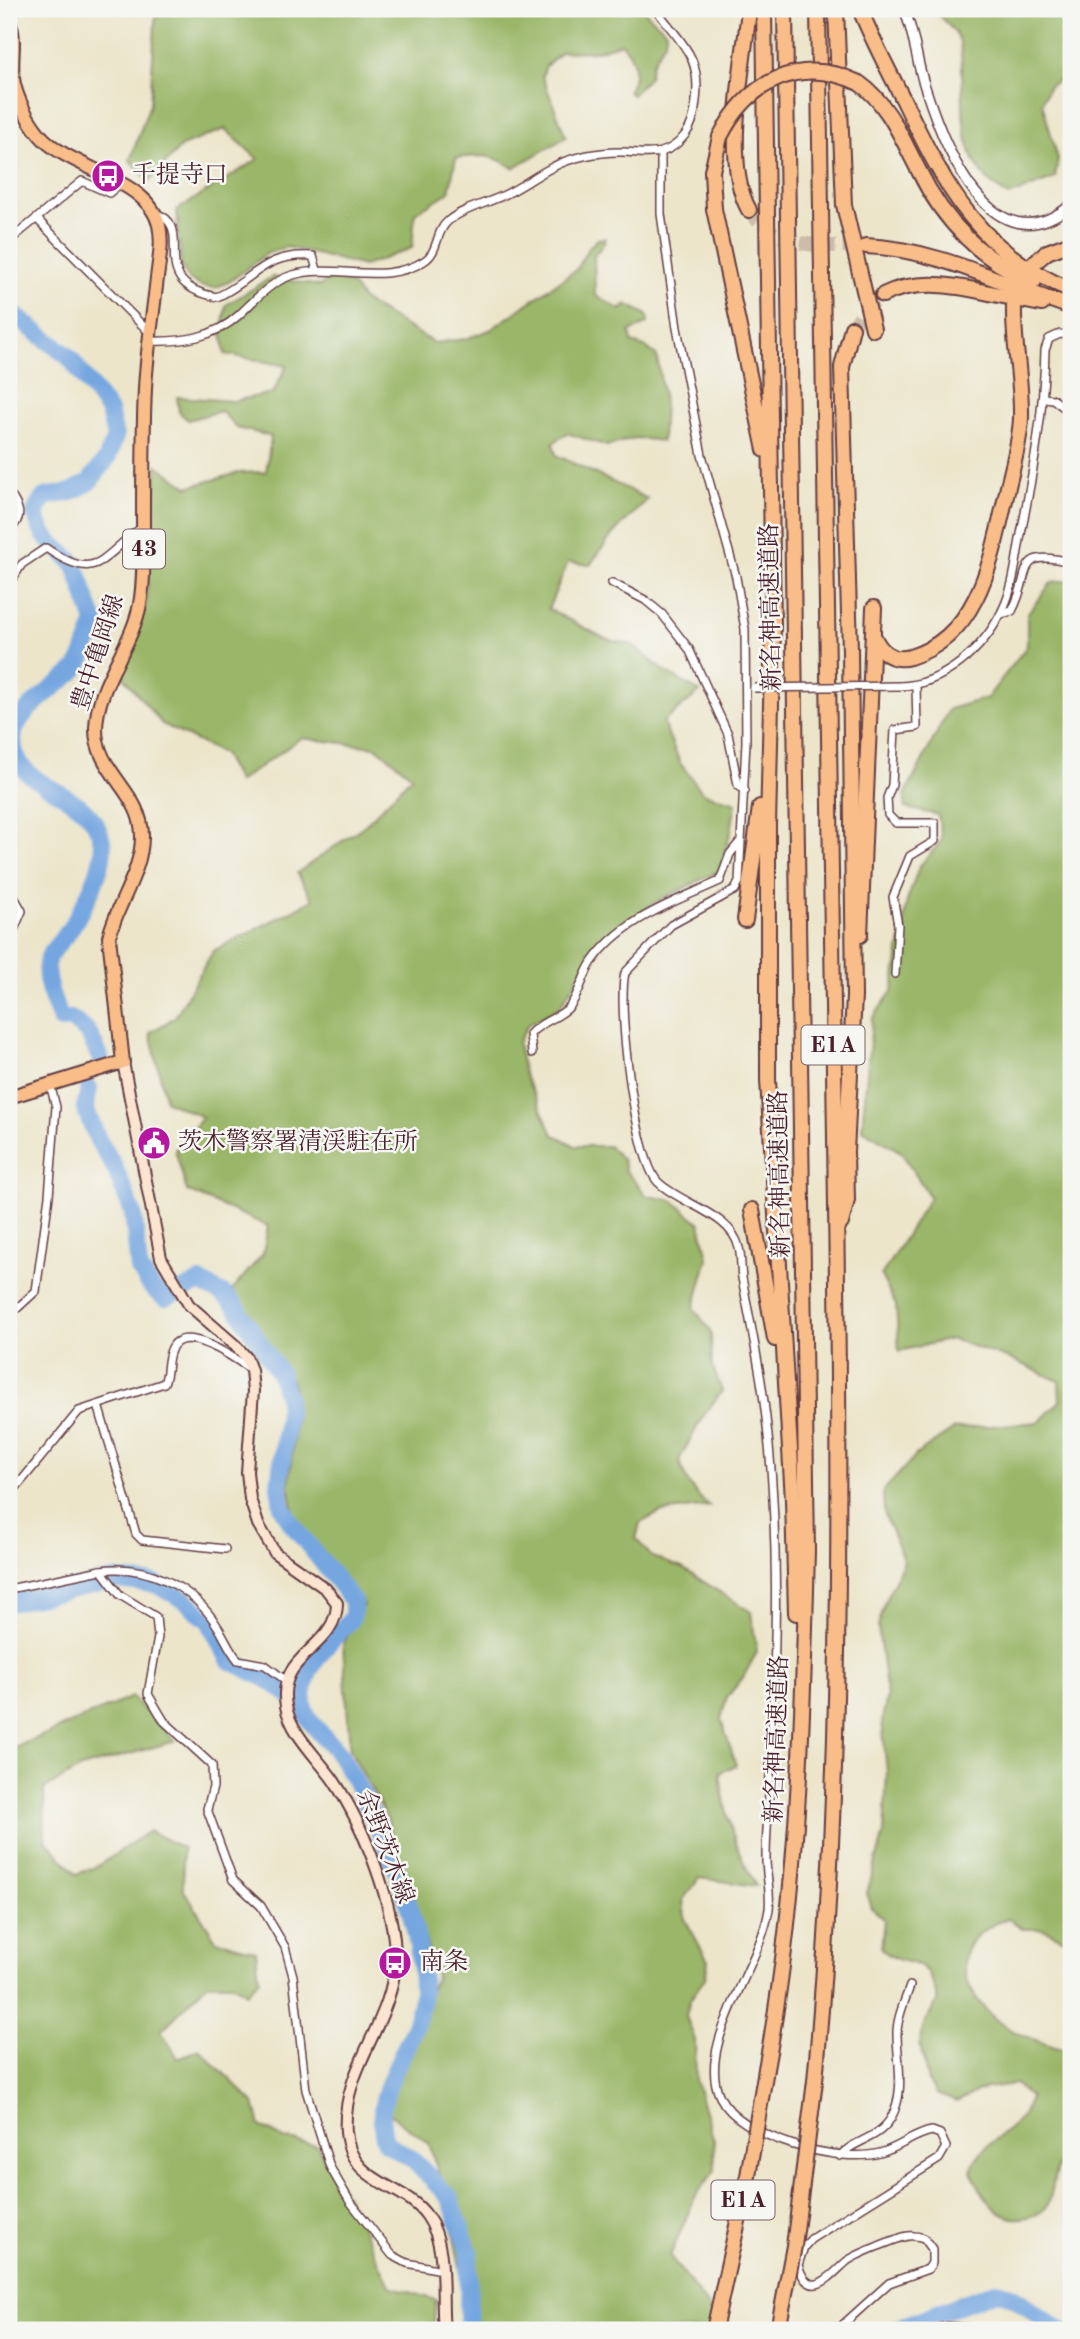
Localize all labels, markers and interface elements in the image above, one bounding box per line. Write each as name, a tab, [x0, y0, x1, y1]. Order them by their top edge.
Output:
bus stop icon: 千提寺口	[89, 157, 127, 195]
place label: 千提寺口	[132, 161, 228, 188]
street label: 新名神高速道路	[756, 523, 785, 691]
road number: 43	[123, 530, 165, 568]
street label: 豊中亀岡線	[66, 591, 129, 714]
road number: E1A	[802, 1026, 864, 1064]
street label: 新名神高速道路	[765, 1090, 794, 1258]
public building icon: 茨木警察署清渓駐在所	[135, 1124, 173, 1162]
place label: 茨木警察署清渓駐在所	[178, 1128, 418, 1155]
street label: 新名神高速道路	[760, 1655, 793, 1823]
street label: 余野茨木線	[351, 1786, 420, 1907]
bus stop icon: 南条	[376, 1944, 414, 1982]
place label: 南条	[420, 1948, 468, 1975]
road number: E1A	[712, 2180, 774, 2220]

